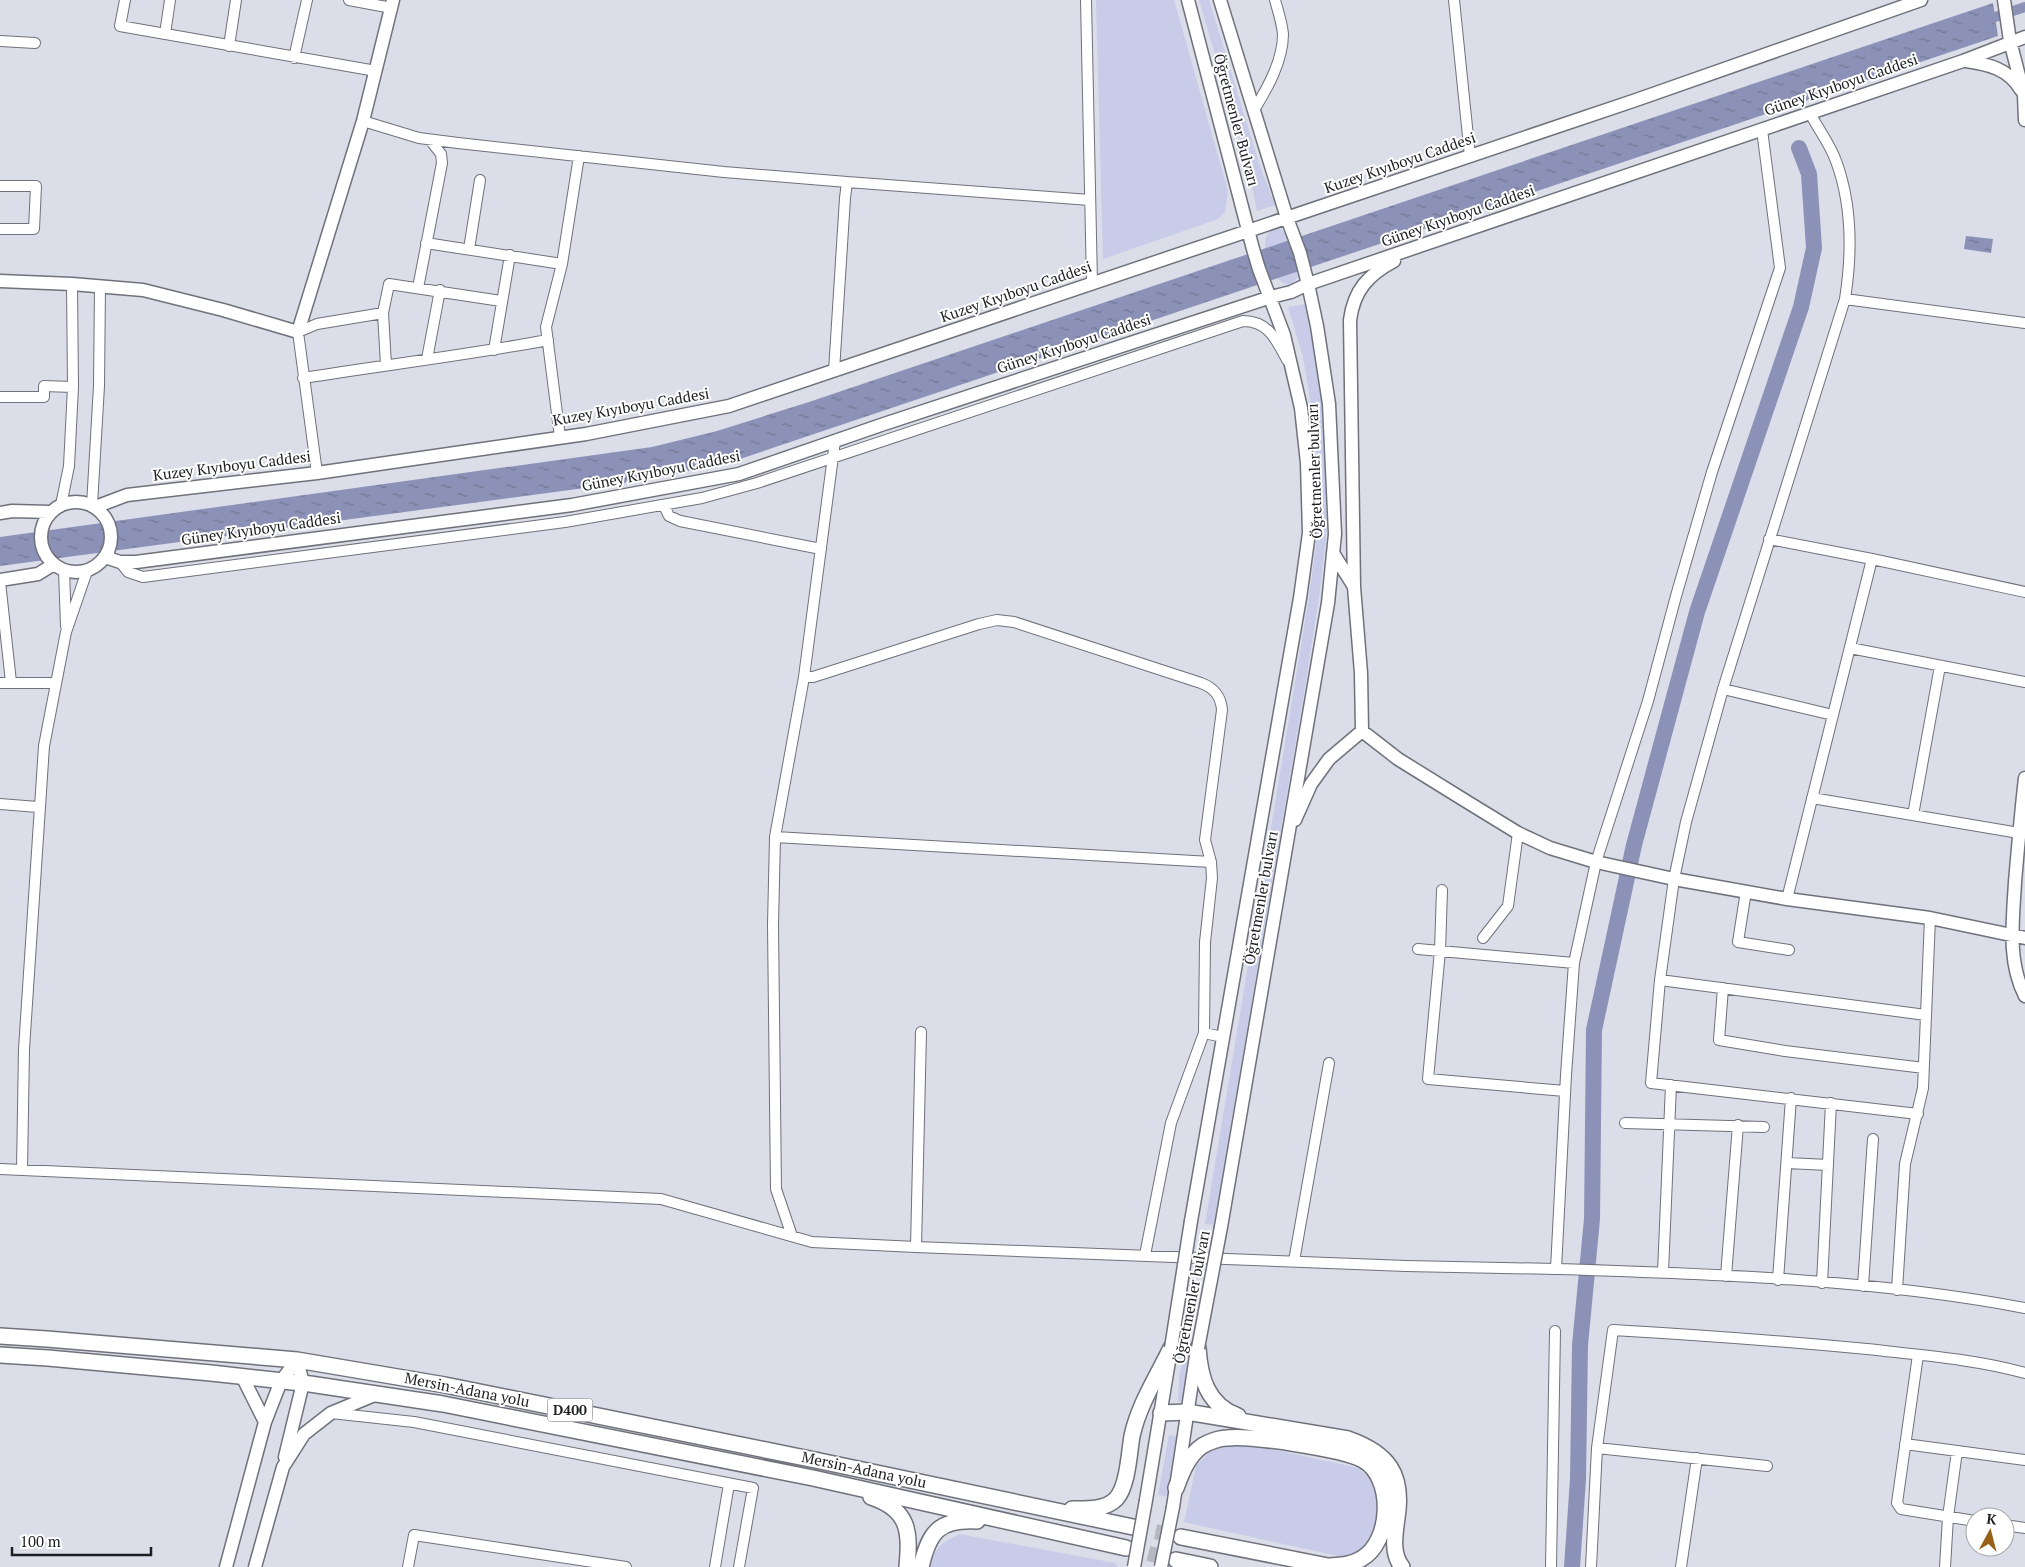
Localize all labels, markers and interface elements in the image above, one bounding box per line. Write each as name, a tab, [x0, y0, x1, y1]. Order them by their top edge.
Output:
street label: Güney Kıyıboyu Caddesi	[1761, 48, 1920, 120]
street label: Öğretmenler Bulvarı	[1210, 51, 1264, 188]
street label: Kuzey Kıyıboyu Caddesi	[1321, 127, 1478, 197]
street label: Güney Kıyıboyu Caddesi	[1378, 179, 1537, 251]
street label: Kuzey Kıyıboyu Caddesi	[937, 256, 1094, 326]
street label: Güney Kıyıboyu Caddesi	[994, 309, 1153, 377]
street label: Kuzey Kıyıboyu Caddesi	[551, 382, 711, 430]
street label: Öğretmenler bulvarı	[1302, 403, 1326, 539]
street label: Kuzey Kıyıboyu Caddesi	[152, 445, 312, 485]
street label: Güney Kıyıboyu Caddesi	[580, 445, 742, 495]
street label: Güney Kıyıboyu Caddesi	[180, 507, 342, 549]
street label: Öğretmenler bulvarı	[1238, 829, 1282, 966]
street label: Öğretmenler bulvarı	[1168, 1228, 1214, 1365]
street label: Mersin-Adana yolu	[403, 1367, 532, 1411]
road number: D400	[548, 1398, 592, 1422]
street label: Mersin-Adana yolu	[800, 1446, 929, 1492]
north arrow	[1965, 1507, 2015, 1557]
text: K	[1986, 1509, 1998, 1529]
scale bar	[12, 1524, 151, 1556]
text: 100 m	[20, 1531, 61, 1551]

